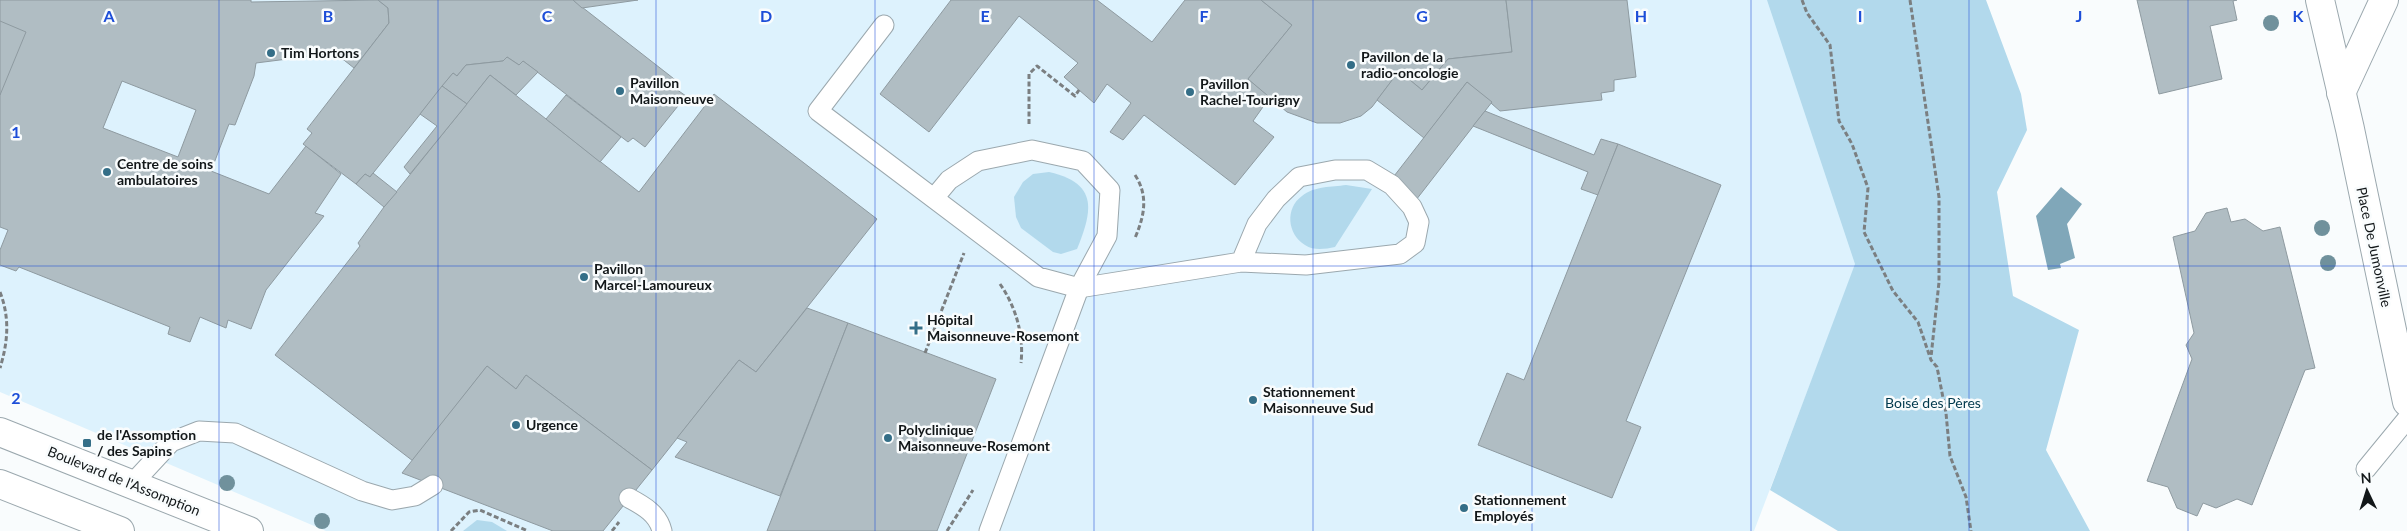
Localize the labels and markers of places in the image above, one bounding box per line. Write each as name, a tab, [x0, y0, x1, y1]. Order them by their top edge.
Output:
place label: Tim Hortons	[281, 44, 359, 61]
marker: Tim Hortons	[265, 47, 277, 59]
place label: Pavillon de la radio-oncologie	[1361, 48, 1459, 81]
marker: Pavillon de la radio-oncologie	[1345, 59, 1357, 71]
place label: Pavillon Maisonneuve	[630, 74, 714, 107]
place label: Pavillon Rachel-Tourigny	[1200, 75, 1300, 108]
marker: Pavillon Maisonneuve	[614, 85, 626, 97]
marker: Pavillon Rachel-Tourigny	[1184, 86, 1196, 98]
place label: Centre de soins ambulatoires	[117, 155, 213, 188]
marker: Centre de soins ambulatoires	[101, 166, 113, 178]
place label: Pavillon Marcel-Lamoureux	[594, 260, 712, 293]
marker: Pavillon Marcel-Lamoureux	[578, 271, 590, 283]
place label: Hôpital Maisonneuve-Rosemont	[927, 311, 1080, 344]
marker: Hôpital Maisonneuve-Rosemont	[909, 321, 923, 335]
place label: Stationnement Maisonneuve Sud	[1263, 383, 1374, 416]
marker: Stationnement Maisonneuve Sud	[1247, 394, 1259, 406]
place label: Urgence	[526, 416, 579, 433]
marker: Urgence	[510, 419, 522, 431]
place label: Polyclinique Maisonneuve-Rosemont	[898, 421, 1051, 454]
place label: de l'Assomption / des Sapins	[97, 426, 196, 459]
marker: Polyclinique Maisonneuve-Rosemont	[882, 432, 894, 444]
marker: de l'Assomption / des Sapins	[81, 437, 93, 449]
place label: Stationnement Employés	[1474, 491, 1567, 524]
marker: Stationnement Employés	[1458, 502, 1470, 514]

